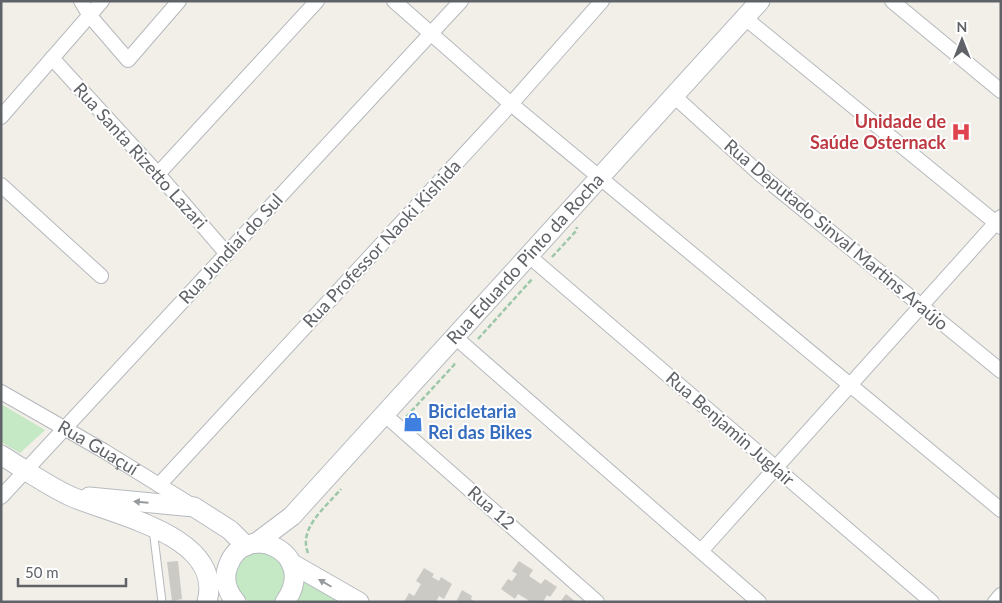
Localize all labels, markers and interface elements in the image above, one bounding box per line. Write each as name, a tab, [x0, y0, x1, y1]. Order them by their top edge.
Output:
north arrow	[937, 15, 987, 65]
text: N	[957, 18, 967, 35]
street label: Rua Santa Rizetto Lazari	[69, 78, 212, 233]
place label: Unidade de Saúde Osternack	[810, 110, 946, 153]
hospital icon: Unidade de Saúde Osternack	[950, 121, 972, 143]
street label: Rua Deputado Sinval Martins Araújo	[720, 134, 953, 334]
street label: Rua Professor Naoki Kishida	[298, 155, 465, 332]
street label: Rua Eduardo Pinto da Rocha	[441, 169, 608, 349]
street label: Rua Jundiaí do Sul	[174, 189, 287, 308]
street label: Rua Benjamin Juglair	[662, 367, 800, 490]
place label: Bicicletaria Rei das Bikes	[428, 400, 532, 443]
shop icon: Bicicletaria Rei das Bikes	[402, 411, 424, 433]
street label: Rua Guaçuí	[54, 415, 143, 480]
street label: Rua 12	[464, 481, 520, 534]
one-way arrow	[133, 497, 149, 505]
scale bar	[18, 556, 125, 588]
text: 50 m	[25, 563, 59, 581]
one-way arrow	[318, 578, 332, 587]

